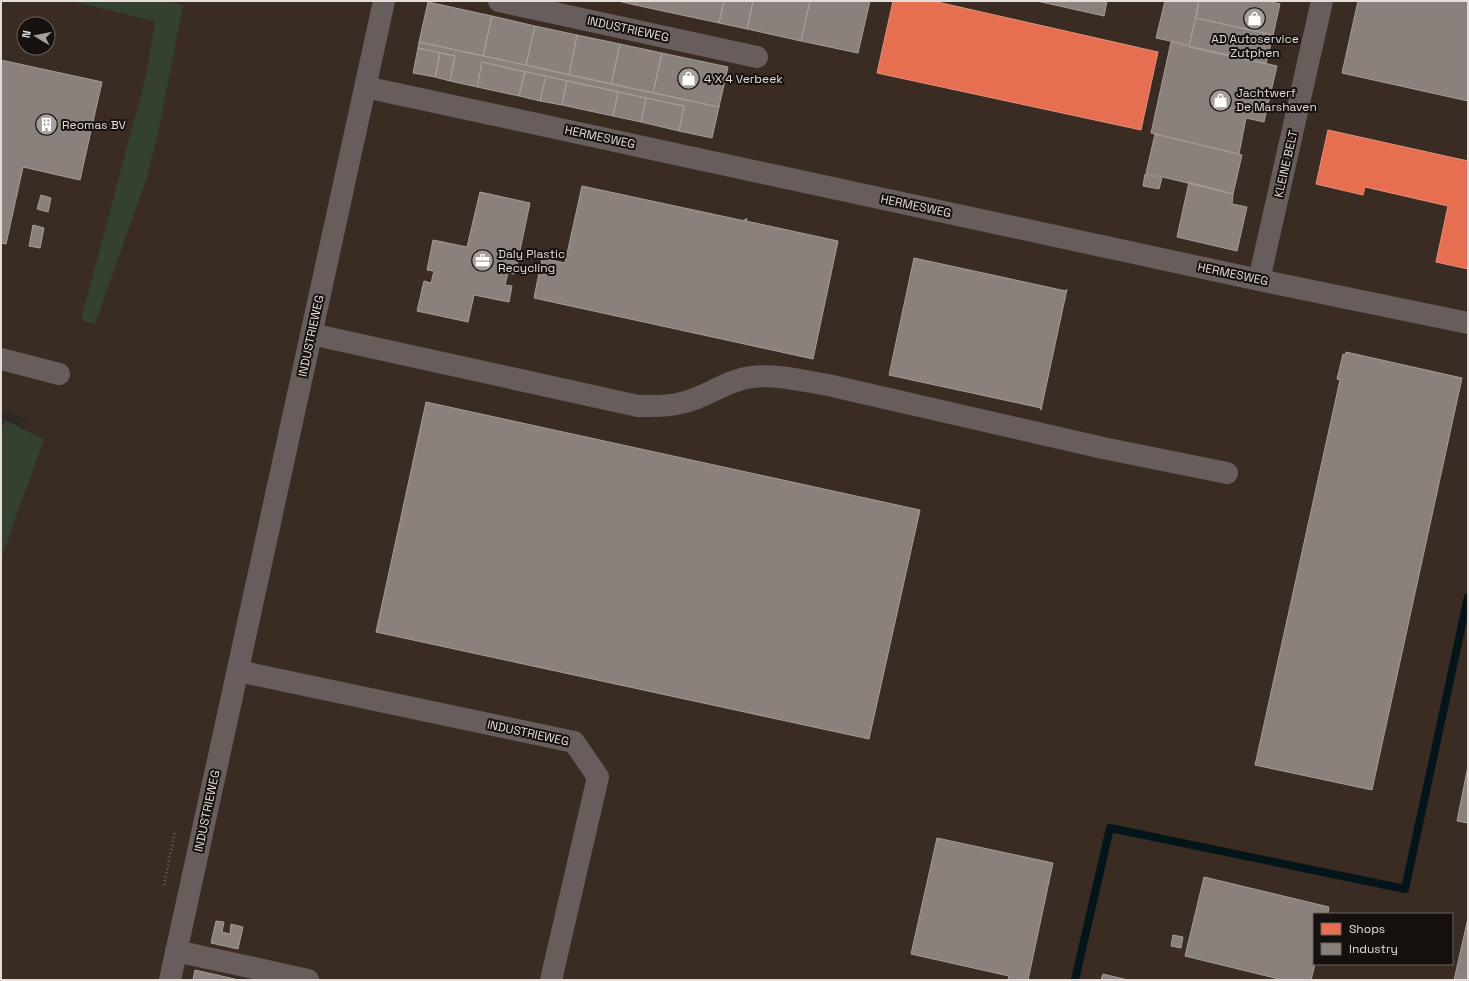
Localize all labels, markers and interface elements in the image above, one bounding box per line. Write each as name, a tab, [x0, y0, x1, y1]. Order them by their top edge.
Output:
shop icon: AD Autoservice Zutphen	[1242, 5, 1268, 31]
street label: INDUSTRIEWEG	[586, 13, 670, 46]
north arrow	[16, 16, 56, 56]
text: N	[19, 29, 34, 39]
place label: AD Autoservice Zutphen	[1211, 31, 1299, 61]
shop icon: 4 X 4 Verbeek	[675, 66, 701, 92]
place label: 4 X 4 Verbeek	[704, 71, 783, 87]
place label: Jachtwerf De Marshaven	[1236, 85, 1317, 115]
shop icon: Jachtwerf De Marshaven	[1207, 87, 1233, 113]
building icon: Reomas BV	[34, 112, 60, 138]
place label: Reomas BV	[62, 117, 126, 133]
street label: HERMESWEG	[563, 122, 637, 152]
street label: KLEINE BELT	[1270, 129, 1302, 199]
street label: HERMESWEG	[879, 191, 953, 221]
place label: Daly Plastic Recycling	[498, 246, 565, 276]
office icon: Daly Plastic Recycling	[469, 248, 495, 274]
street label: HERMESWEG	[1196, 259, 1270, 289]
street label: INDUSTRIEWEG	[295, 294, 328, 378]
street label: INDUSTRIEWEG	[486, 717, 570, 750]
street label: INDUSTRIEWEG	[191, 769, 224, 853]
legend	[1313, 913, 1453, 965]
text: Shops	[1349, 921, 1385, 937]
text: Industry	[1349, 941, 1398, 957]

